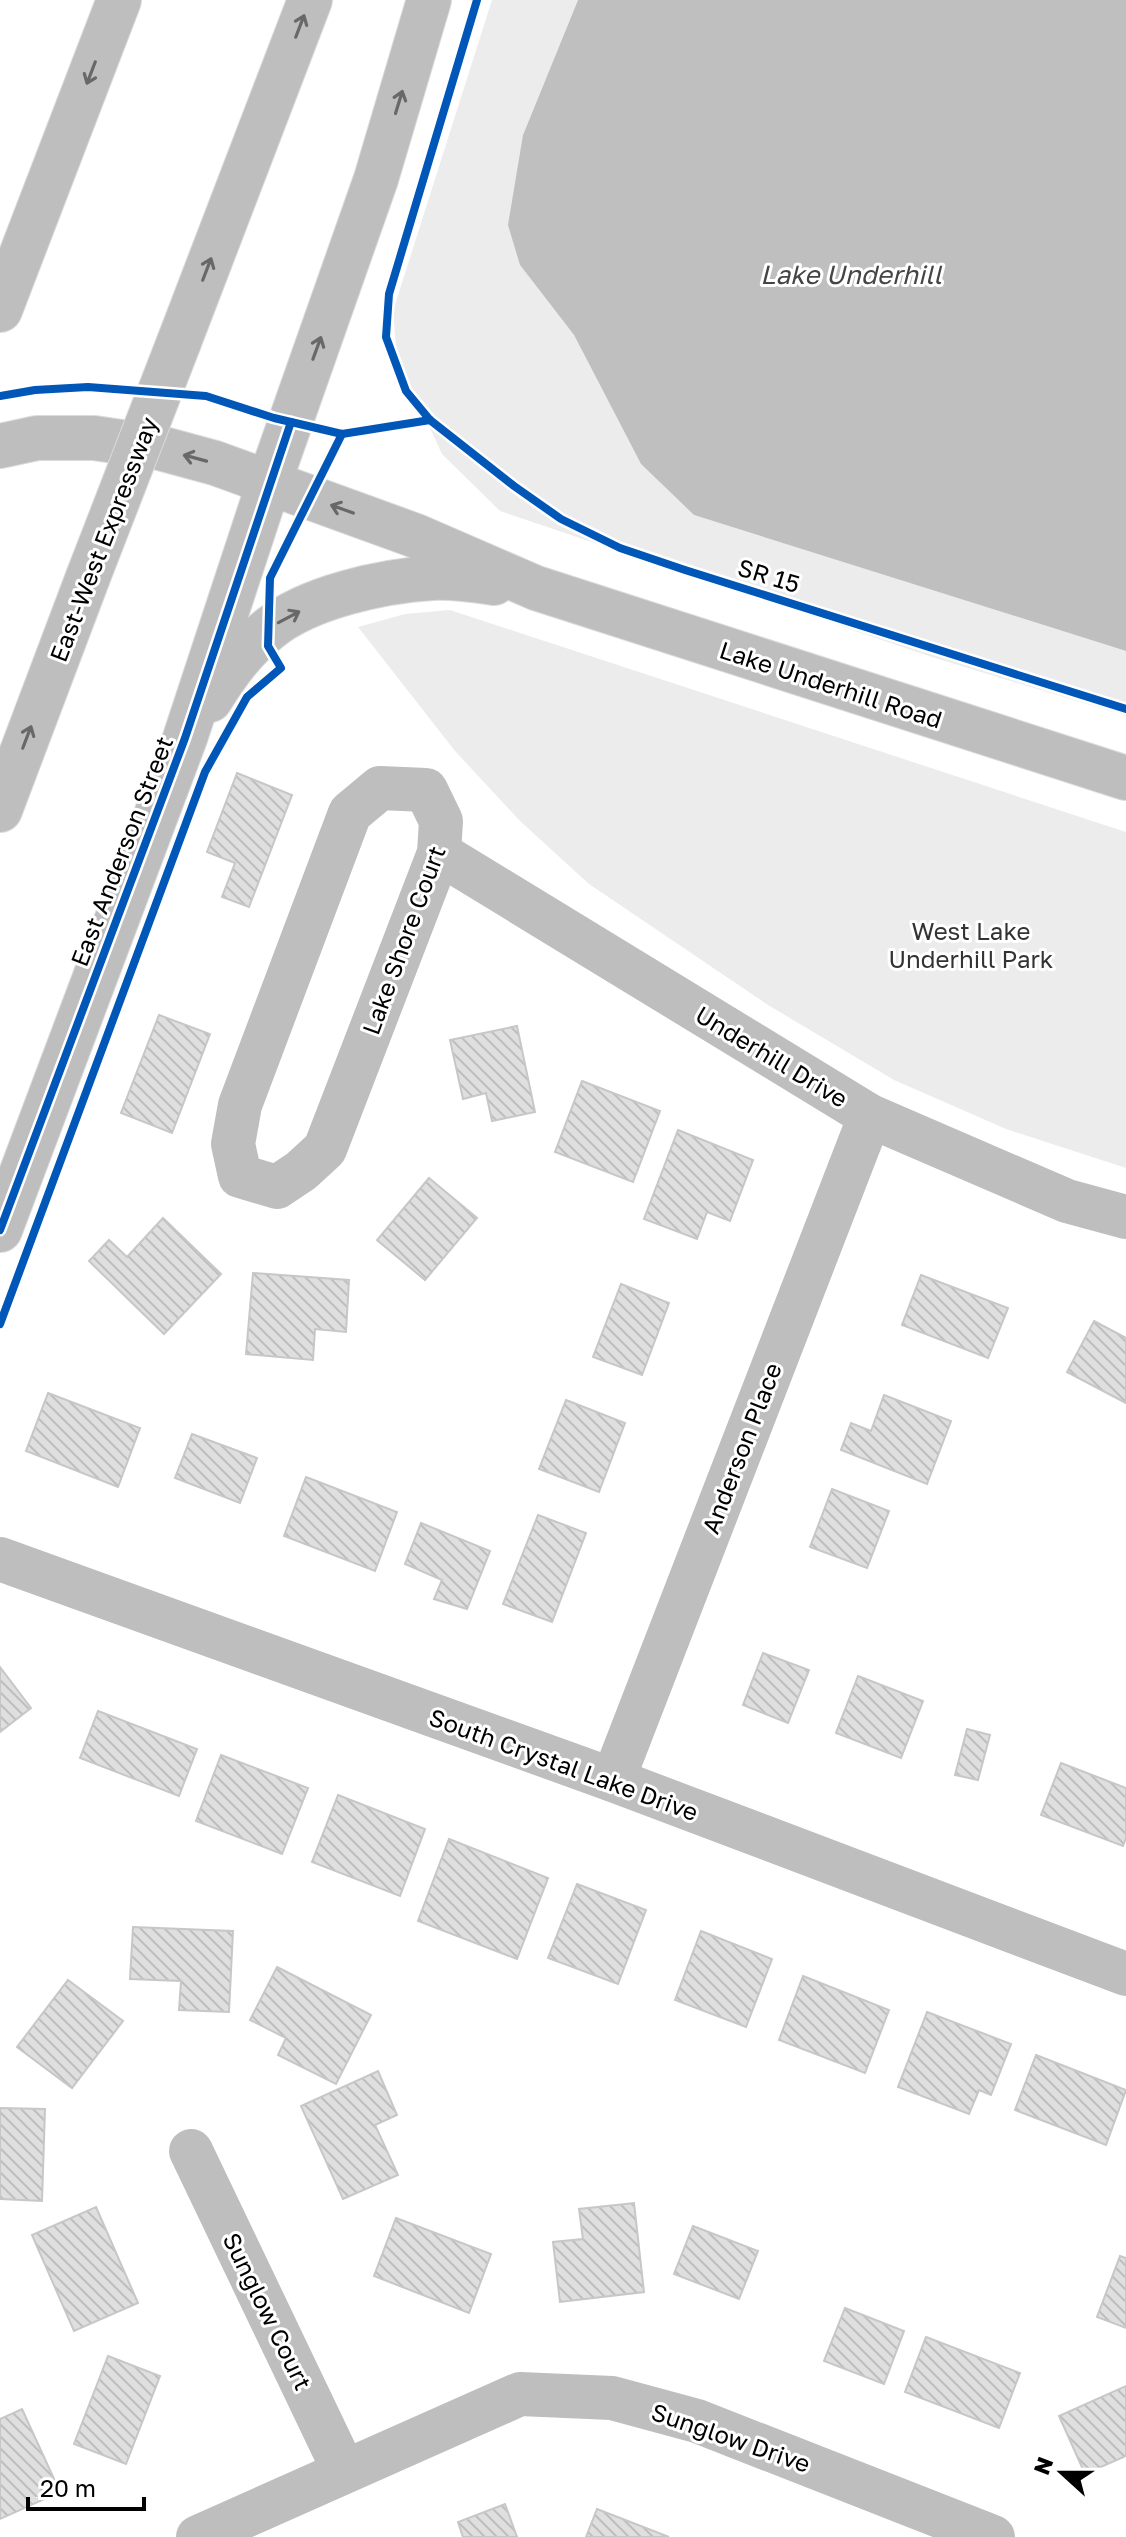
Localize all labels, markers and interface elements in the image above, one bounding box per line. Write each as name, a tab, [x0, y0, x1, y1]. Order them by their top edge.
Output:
one-way arrow	[294, 14, 308, 39]
one-way arrow	[83, 60, 97, 85]
one-way arrow	[392, 89, 407, 115]
one-way arrow	[201, 257, 215, 282]
water label: Lake Underhill	[760, 259, 943, 290]
one-way arrow	[311, 336, 326, 361]
street label: East-West Expressway	[43, 413, 163, 665]
one-way arrow	[183, 450, 209, 465]
one-way arrow	[331, 501, 355, 515]
street label: SR 15	[735, 552, 803, 598]
one-way arrow	[276, 609, 300, 625]
street label: Lake Underhill Road	[716, 634, 946, 734]
one-way arrow	[21, 725, 36, 750]
street label: East Anderson Street	[64, 732, 178, 970]
street label: Lake Shore Court	[355, 842, 451, 1038]
park label: West Lake Underhill Park	[889, 916, 1053, 973]
street label: Underhill Drive	[691, 999, 853, 1113]
street label: Anderson Place	[695, 1358, 787, 1538]
street label: South Crystal Lake Drive	[426, 1702, 702, 1826]
street label: Sunglow Court	[217, 2228, 319, 2394]
street label: Sunglow Drive	[648, 2396, 814, 2478]
north arrow	[1022, 2433, 1102, 2513]
text: N	[1027, 2453, 1058, 2478]
scale bar	[28, 2461, 144, 2511]
text: 20 m	[40, 2473, 96, 2502]

